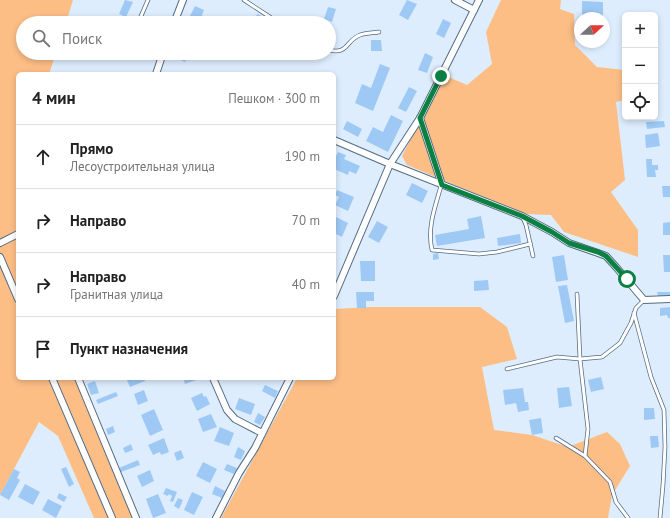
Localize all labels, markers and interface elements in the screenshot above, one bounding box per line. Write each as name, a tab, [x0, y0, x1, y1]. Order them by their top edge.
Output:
north arrow	[574, 12, 610, 48]
map controls	[622, 12, 658, 120]
button: +	[622, 12, 658, 48]
search box	[16, 16, 336, 60]
icon: search	[30, 27, 52, 49]
text: Поиск	[62, 29, 102, 48]
button: −	[622, 48, 658, 84]
route end	[432, 67, 450, 85]
button: locate	[622, 84, 658, 120]
text: 4 мин	[32, 87, 76, 109]
text: Пешком · 300 m	[228, 90, 320, 107]
text: Прямо	[70, 139, 113, 158]
icon: ahead	[32, 146, 54, 168]
text: 190 m	[285, 148, 320, 165]
text: Лесоустроительная улица	[70, 158, 215, 175]
icon: right	[32, 210, 54, 232]
text: Направо	[70, 211, 126, 230]
text: 70 m	[292, 212, 320, 229]
text: Направо	[70, 267, 126, 286]
route start	[618, 270, 636, 288]
icon: right	[32, 274, 54, 296]
text: 40 m	[292, 276, 320, 293]
text: Гранитная улица	[70, 286, 163, 303]
icon: arrive	[32, 338, 54, 360]
text: Пункт назначения	[70, 339, 188, 358]

